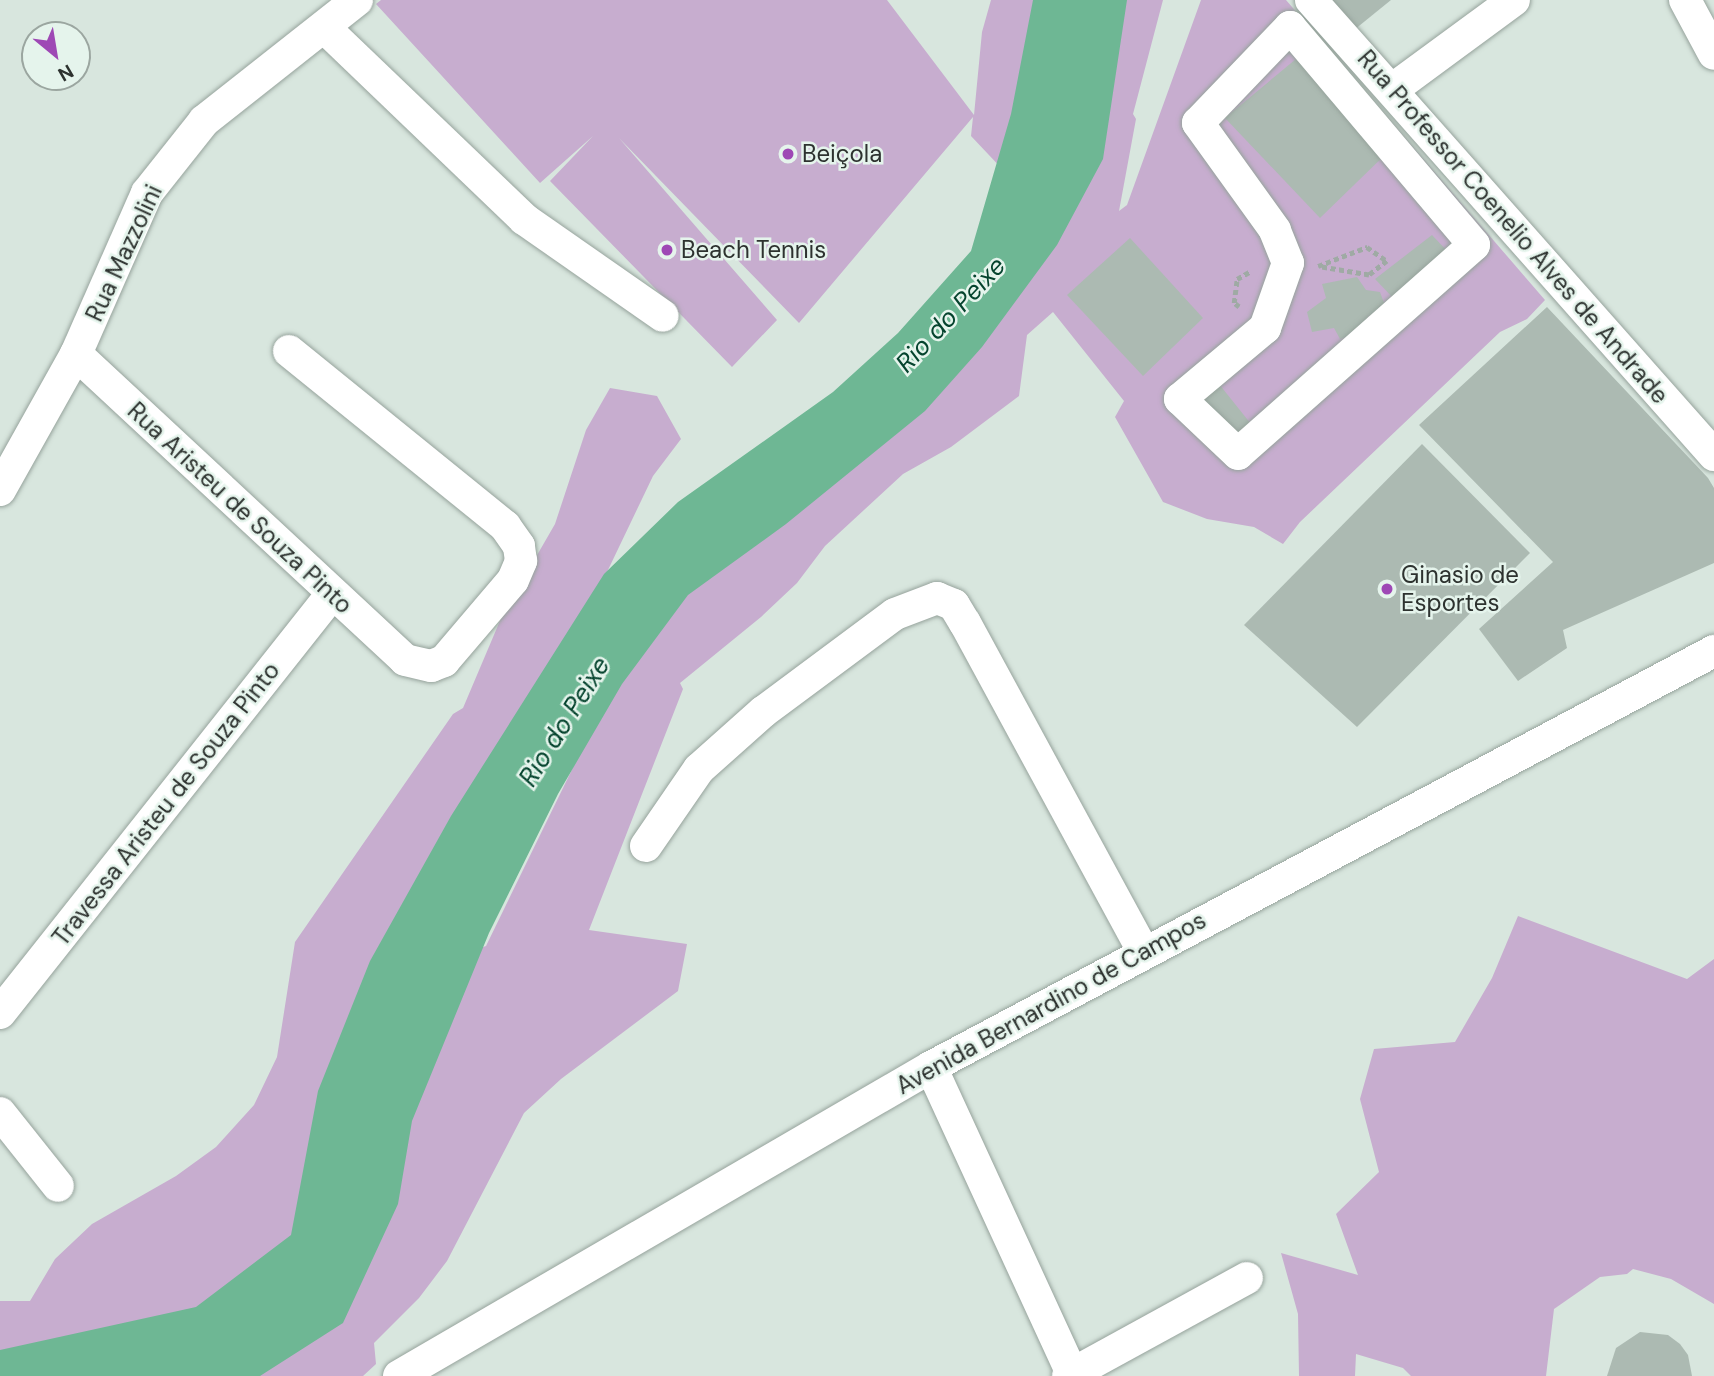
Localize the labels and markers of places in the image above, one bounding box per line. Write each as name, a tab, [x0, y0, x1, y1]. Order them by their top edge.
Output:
place label: Beiçola	[802, 140, 882, 168]
marker: Beiçola	[780, 146, 796, 162]
place label: Beach Tennis	[681, 236, 826, 264]
marker: Beach Tennis	[659, 242, 675, 258]
place label: Ginasio de Esportes	[1401, 561, 1519, 617]
marker: Ginasio de Esportes	[1379, 581, 1395, 597]

